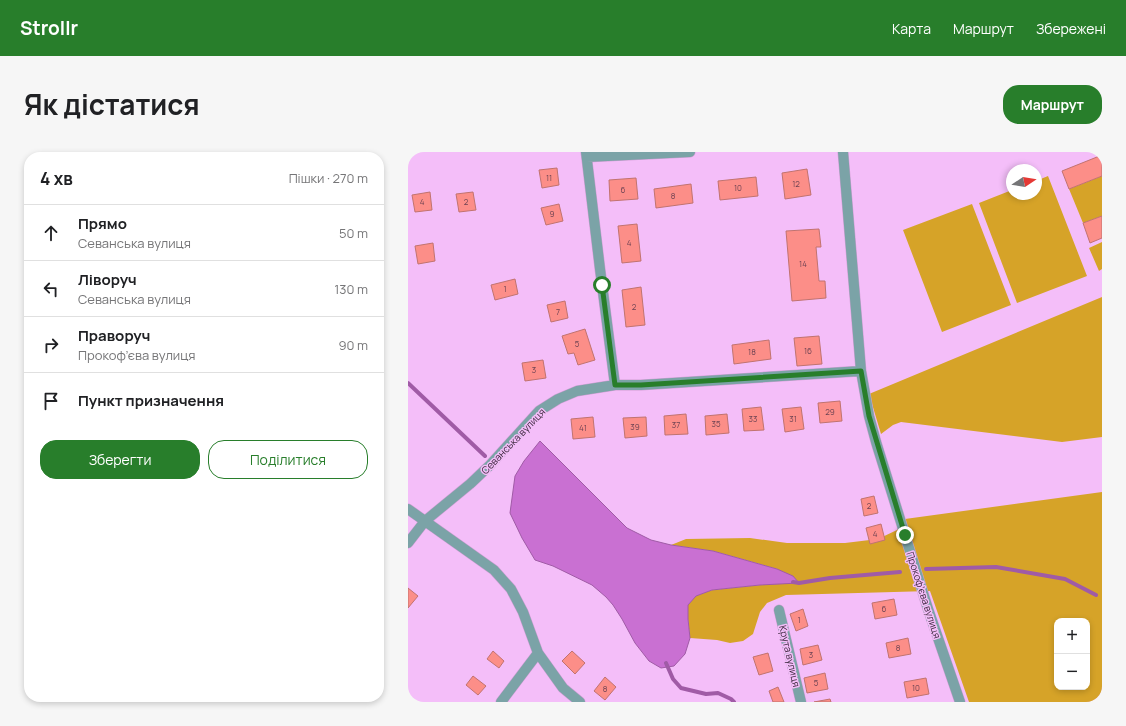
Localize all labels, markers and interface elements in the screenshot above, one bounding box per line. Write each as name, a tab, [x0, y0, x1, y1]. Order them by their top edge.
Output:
text: Strollr	[20, 15, 78, 41]
text: Карта	[892, 19, 931, 38]
text: Маршрут	[953, 19, 1014, 38]
text: Збережені	[1036, 19, 1106, 38]
text: Як дістатися	[24, 85, 200, 123]
button: Маршрут	[1003, 85, 1102, 124]
north arrow	[1006, 164, 1042, 200]
text: 4 хв	[40, 167, 73, 190]
text: Пішки · 270 m	[289, 169, 368, 187]
house number: 11	[546, 172, 552, 183]
house number: 12	[792, 178, 800, 189]
house number: 10	[734, 182, 742, 193]
house number: 6	[621, 184, 626, 195]
house number: 8	[671, 190, 676, 201]
house number: 4	[420, 196, 425, 207]
house number: 2	[464, 196, 469, 207]
house number: 9	[550, 208, 555, 219]
text: Прямо	[78, 213, 127, 234]
icon: ahead	[40, 222, 62, 244]
text: 50 m	[339, 224, 368, 242]
text: Севанська вулиця	[78, 234, 191, 252]
house number: 4	[627, 237, 632, 248]
house number: 14	[799, 258, 807, 269]
text: Ліворуч	[78, 269, 137, 290]
route start	[593, 276, 611, 294]
icon: left	[40, 278, 62, 300]
text: 130 m	[334, 280, 368, 298]
house number: 1	[503, 283, 507, 294]
text: Севанська вулиця	[78, 290, 191, 308]
house number: 2	[632, 301, 637, 312]
house number: 7	[556, 306, 560, 317]
text: Праворуч	[78, 325, 150, 346]
icon: right	[40, 334, 62, 356]
text: 90 m	[338, 336, 368, 354]
house number: 5	[575, 338, 580, 349]
house number: 16	[804, 345, 812, 356]
text: Прокоф’єва вулиця	[78, 346, 195, 364]
house number: 18	[748, 346, 756, 357]
house number: 3	[532, 364, 536, 375]
icon: arrive	[40, 390, 62, 412]
text: Пункт призначення	[78, 390, 224, 411]
street label: Севанська вулиця	[478, 405, 548, 477]
house number: 29	[825, 406, 835, 417]
house number: 33	[749, 413, 757, 424]
house number: 31	[789, 413, 797, 424]
house number: 35	[711, 418, 721, 429]
house number: 37	[672, 419, 680, 430]
house number: 39	[630, 421, 640, 432]
house number: 41	[579, 422, 587, 433]
button: Зберегти	[40, 440, 200, 479]
button: Поділитися	[208, 440, 368, 479]
house number: 2	[867, 500, 872, 511]
route end	[896, 526, 914, 544]
house number: 4	[873, 528, 878, 539]
street label: Прокоф’єва вулиця	[903, 550, 945, 640]
house number: 6	[882, 603, 887, 614]
house number: 1	[797, 614, 801, 625]
map controls	[1054, 618, 1090, 690]
button: +	[1054, 618, 1090, 654]
street label: Крута вулиця	[776, 624, 804, 688]
house number: 8	[896, 642, 901, 653]
house number: 3	[809, 649, 813, 660]
button: −	[1054, 654, 1090, 690]
house number: 5	[814, 677, 819, 688]
house number: 10	[912, 682, 920, 693]
house number: 8	[603, 683, 608, 694]

